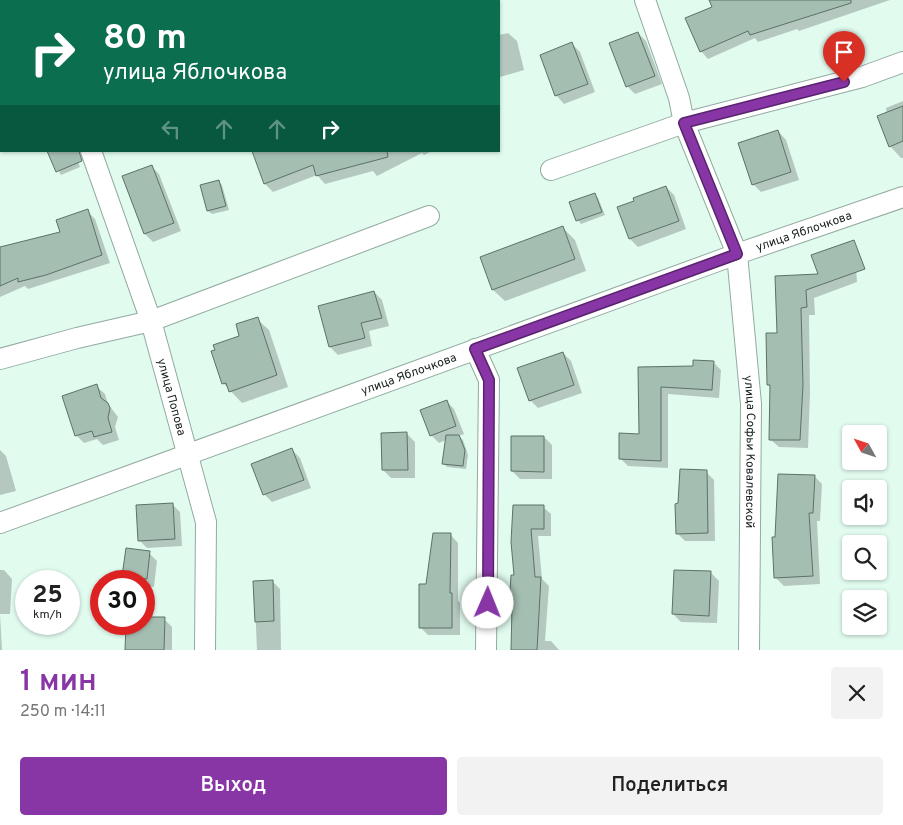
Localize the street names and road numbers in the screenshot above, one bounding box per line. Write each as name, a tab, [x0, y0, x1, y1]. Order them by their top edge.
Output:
street label: улица Яблочкова	[754, 208, 854, 256]
street label: улица Яблочкова	[359, 350, 459, 400]
street label: улица Попова	[153, 357, 189, 438]
street label: улица Софьи Ковалевской	[739, 375, 758, 528]

